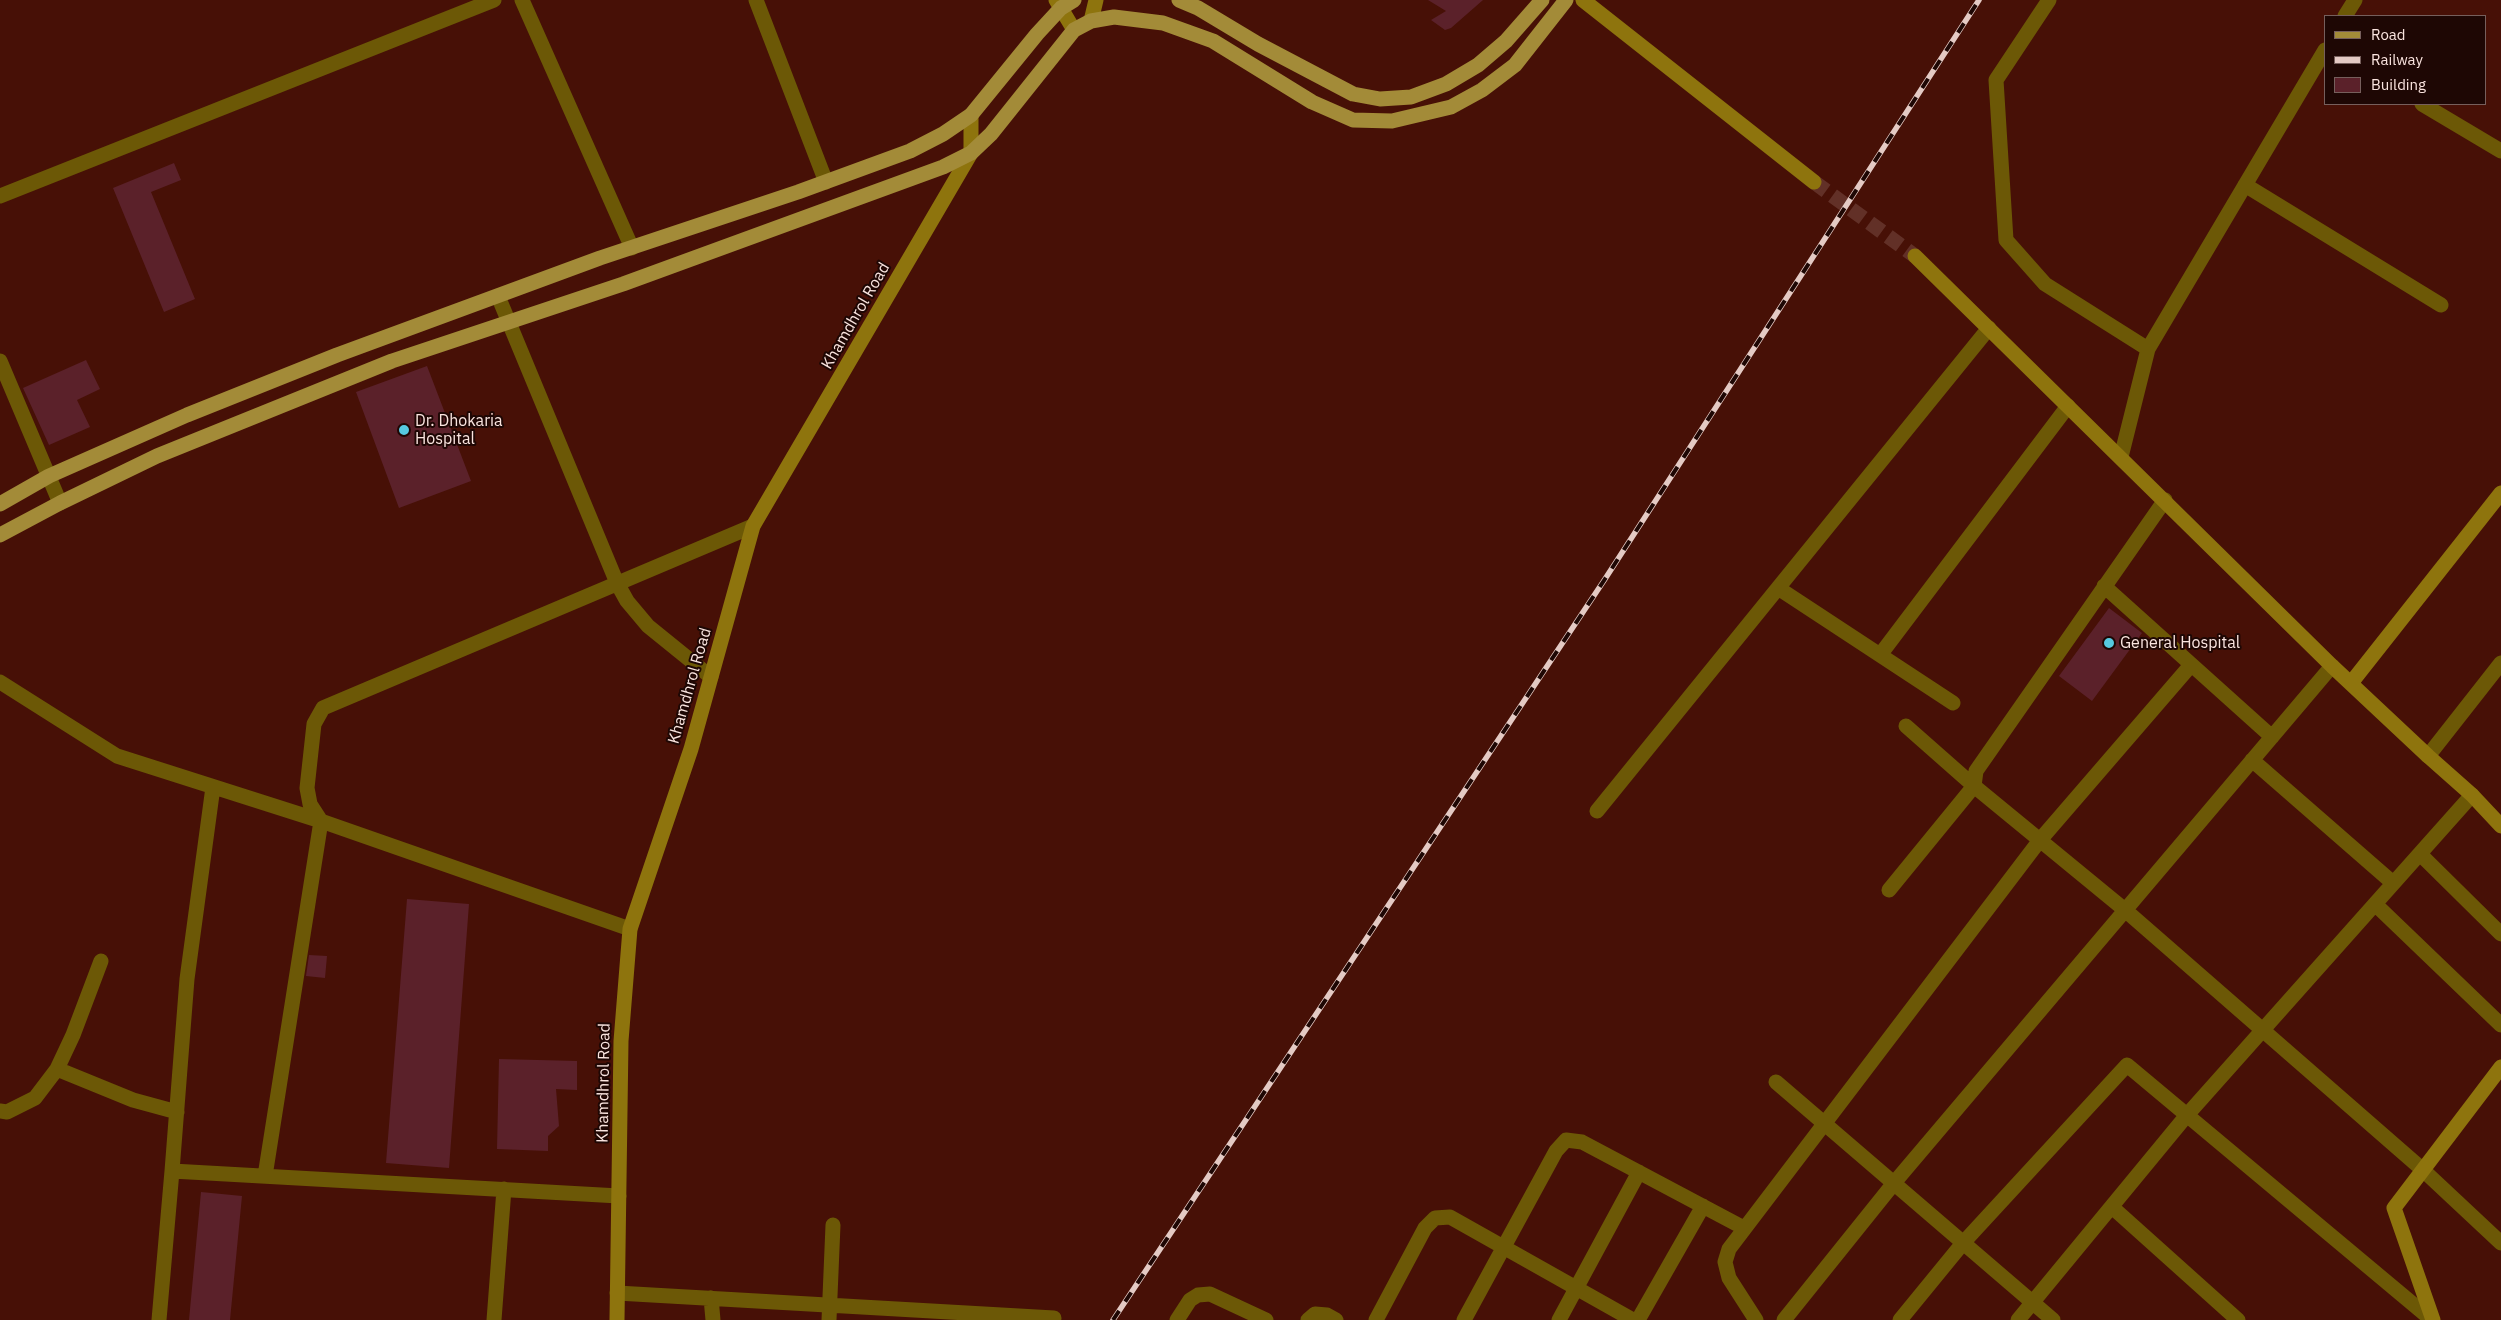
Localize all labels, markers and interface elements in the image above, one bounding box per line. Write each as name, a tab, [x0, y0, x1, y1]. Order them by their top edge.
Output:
legend	[2324, 15, 2486, 105]
text: Road	[2371, 25, 2406, 44]
text: Railway	[2371, 50, 2423, 69]
text: Building	[2371, 75, 2426, 94]
street label: Khamdhrol Road	[818, 259, 894, 373]
place label: Dr. Dhokaria Hospital	[415, 411, 503, 449]
marker: Dr. Dhokaria Hospital	[397, 423, 411, 437]
street label: Khamdhrol Road	[664, 626, 716, 746]
place label: General Hospital	[2120, 633, 2240, 653]
marker: General Hospital	[2102, 636, 2116, 650]
street label: Khamdhrol Road	[593, 1023, 615, 1143]

